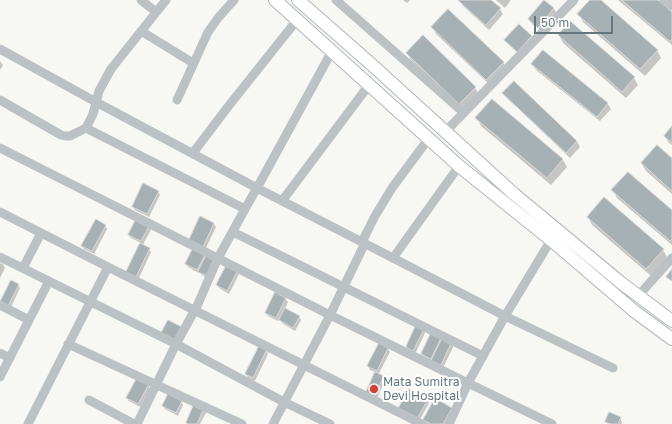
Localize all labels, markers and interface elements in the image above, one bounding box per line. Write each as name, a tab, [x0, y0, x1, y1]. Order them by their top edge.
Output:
scale bar	[536, 8, 615, 34]
text: 50 m	[541, 15, 569, 30]
place label: Mata Sumitra Devi Hospital	[383, 375, 460, 403]
marker: Mata Sumitra Devi Hospital	[368, 383, 380, 395]

